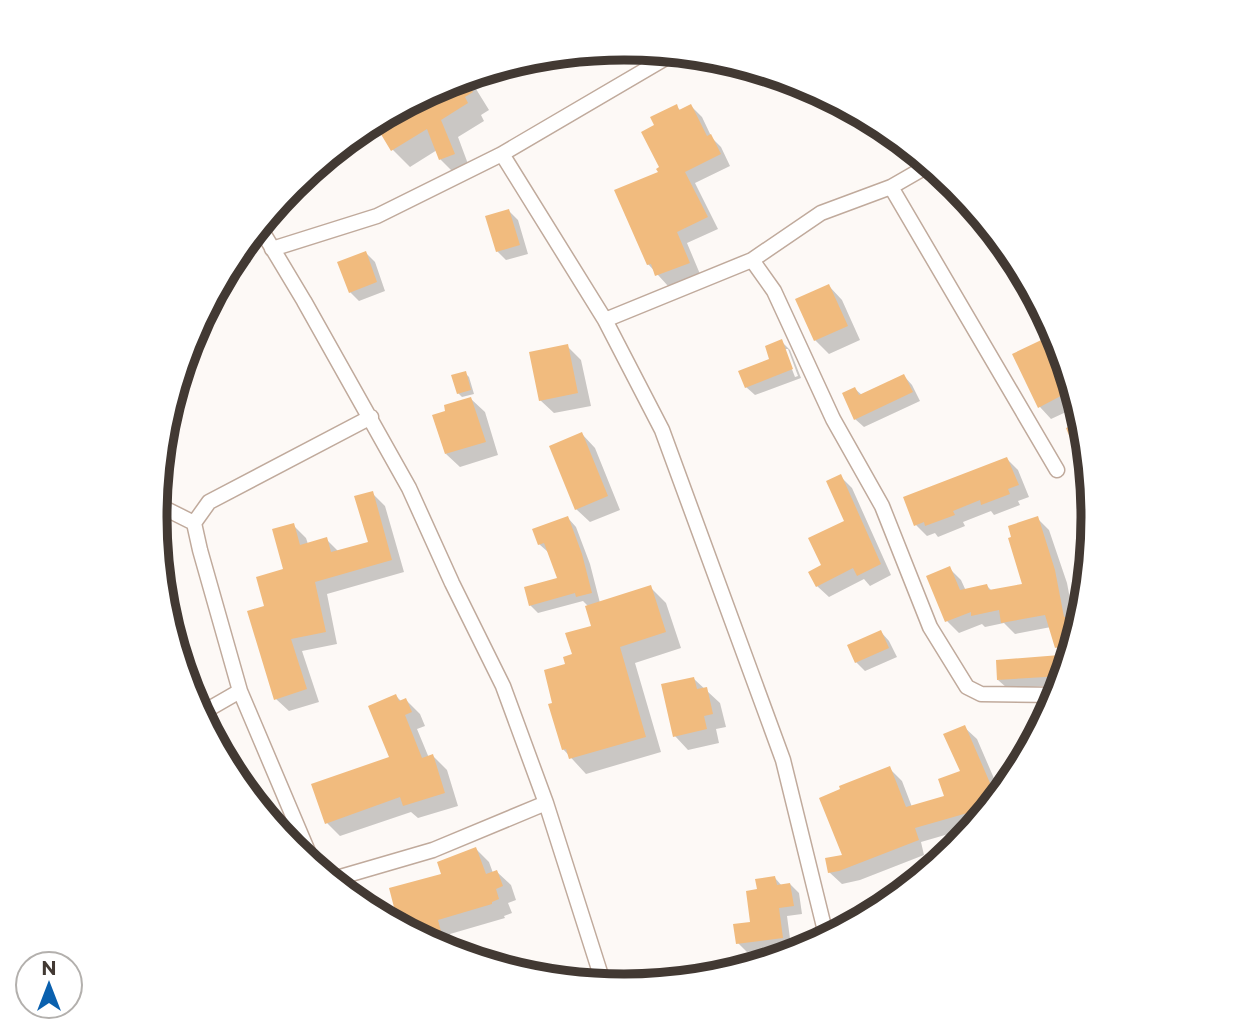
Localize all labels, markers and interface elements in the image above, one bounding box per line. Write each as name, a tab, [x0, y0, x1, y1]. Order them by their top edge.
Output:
north arrow	[14, 950, 84, 1020]
text: N	[41, 957, 57, 980]

